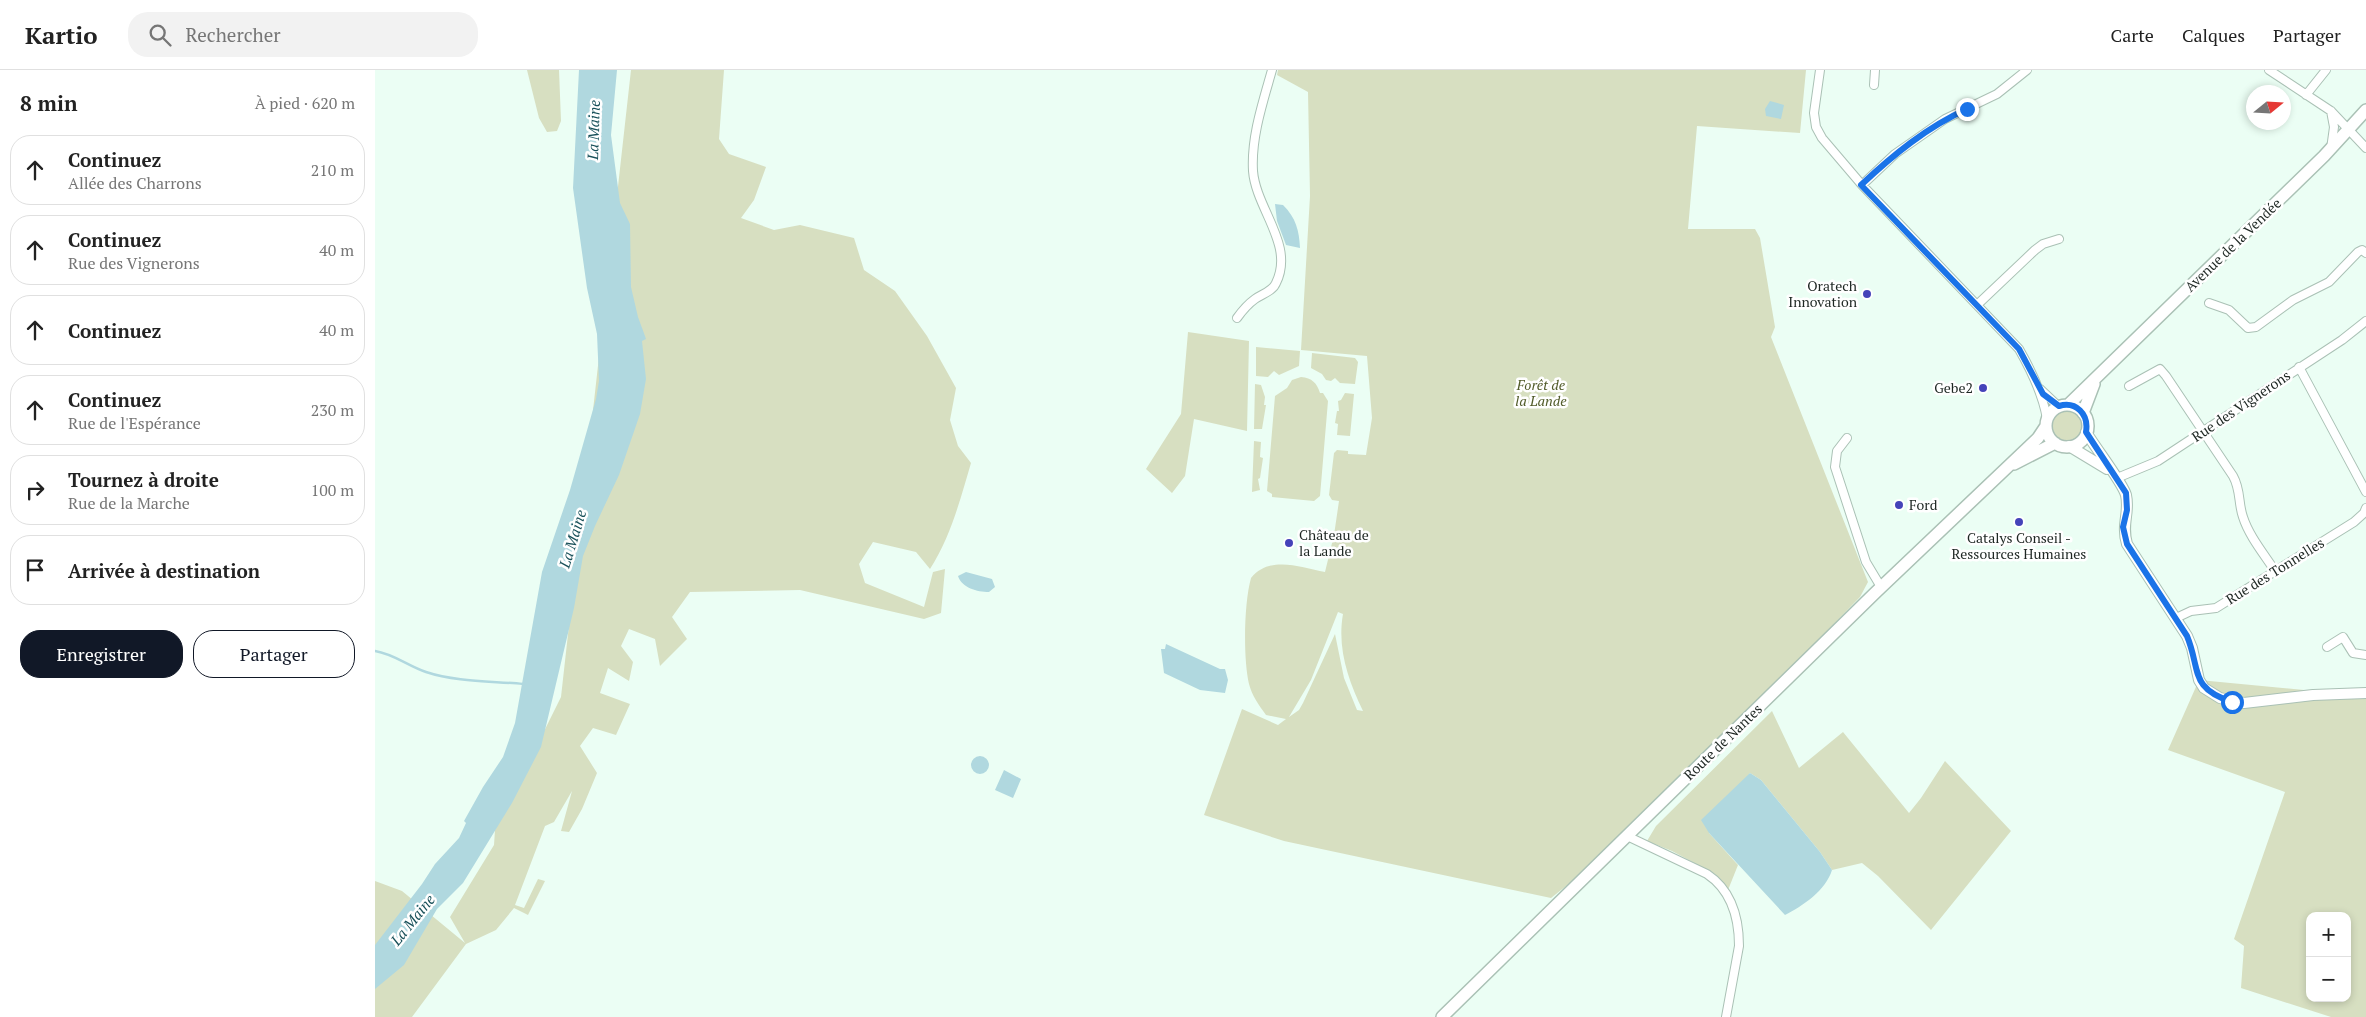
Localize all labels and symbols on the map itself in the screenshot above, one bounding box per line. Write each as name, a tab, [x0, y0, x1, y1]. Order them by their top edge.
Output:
north arrow	[2246, 85, 2291, 130]
route end	[1956, 98, 1979, 121]
water label: La Maine	[582, 100, 604, 161]
street label: Avenue de la Vendée	[2180, 194, 2285, 296]
place label: Oratech Innovation	[1788, 276, 1858, 311]
marker: Oratech Innovation	[1861, 288, 1873, 300]
street label: Rue des Vignerons	[2188, 365, 2294, 446]
park label: Forêt de la Lande	[1515, 375, 1567, 410]
place label: Gebe2	[1934, 378, 1973, 397]
marker: Gebe2	[1977, 382, 1989, 394]
place label: Ford	[1909, 495, 1938, 514]
marker: Ford	[1893, 499, 1905, 511]
water label: La Maine	[553, 507, 590, 571]
marker: Catalys Conseil - Ressources Humaines	[2013, 516, 2025, 528]
place label: Château de la Lande	[1299, 525, 1369, 560]
place label: Catalys Conseil - Ressources Humaines	[1952, 528, 2086, 563]
street label: Rue des Tonnelles	[2222, 533, 2327, 608]
marker: Château de la Lande	[1283, 537, 1295, 549]
route start	[2221, 691, 2244, 714]
street label: Route de Nantes	[1679, 699, 1766, 784]
water label: La Maine	[385, 890, 439, 950]

